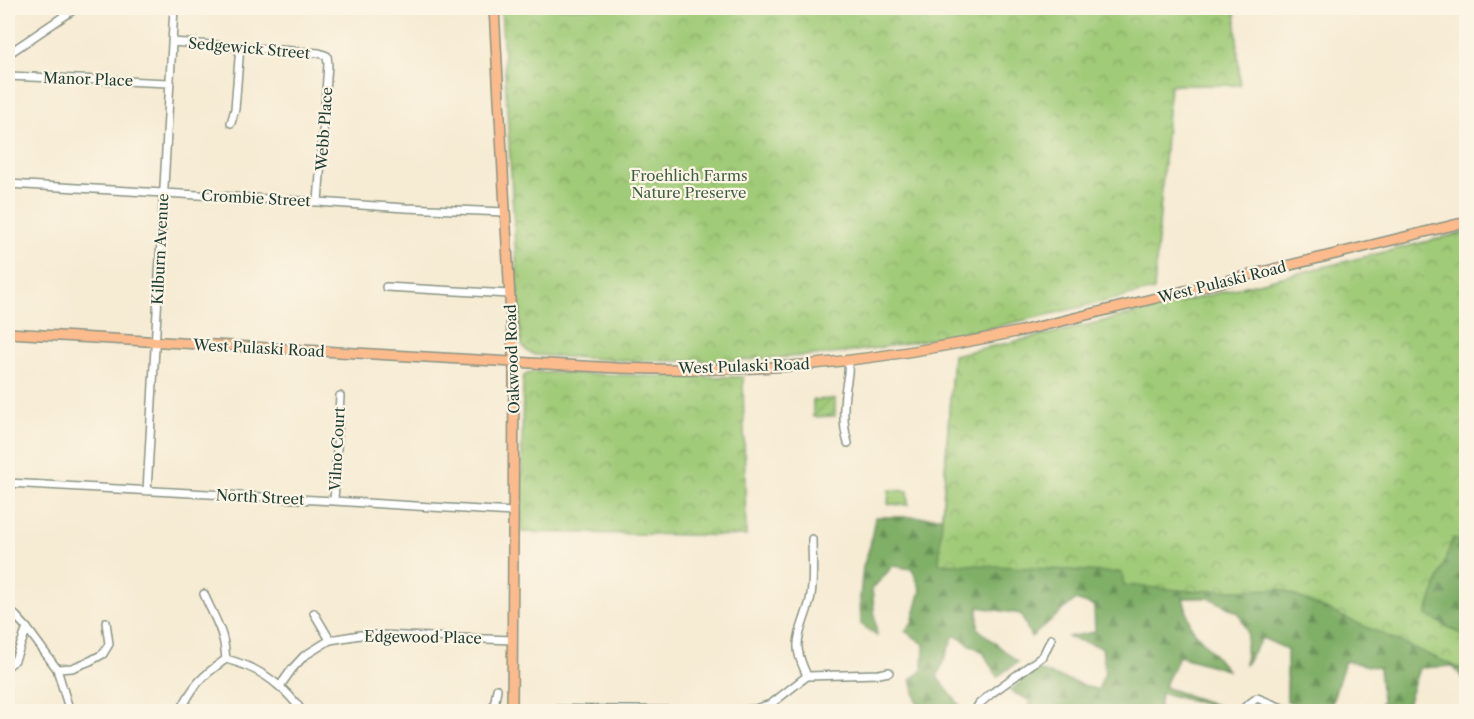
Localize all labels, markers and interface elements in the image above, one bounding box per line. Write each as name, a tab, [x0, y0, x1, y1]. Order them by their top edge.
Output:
street label: Sedgewick Street	[187, 33, 311, 63]
street label: Manor Place	[43, 68, 133, 90]
street label: Webb Place	[312, 86, 336, 173]
park label: Froehlich Farms Nature Preserve	[630, 166, 748, 202]
street label: Crombie Street	[201, 186, 312, 210]
street label: Kilburn Avenue	[148, 193, 172, 305]
street label: West Pulaski Road	[1155, 257, 1288, 307]
street label: Oakwood Road	[501, 304, 523, 414]
street label: West Pulaski Road	[192, 335, 325, 361]
street label: West Pulaski Road	[677, 354, 810, 378]
street label: Vilno Court	[325, 406, 349, 492]
street label: North Street	[215, 485, 305, 509]
street label: Edgewood Place	[364, 626, 482, 648]

